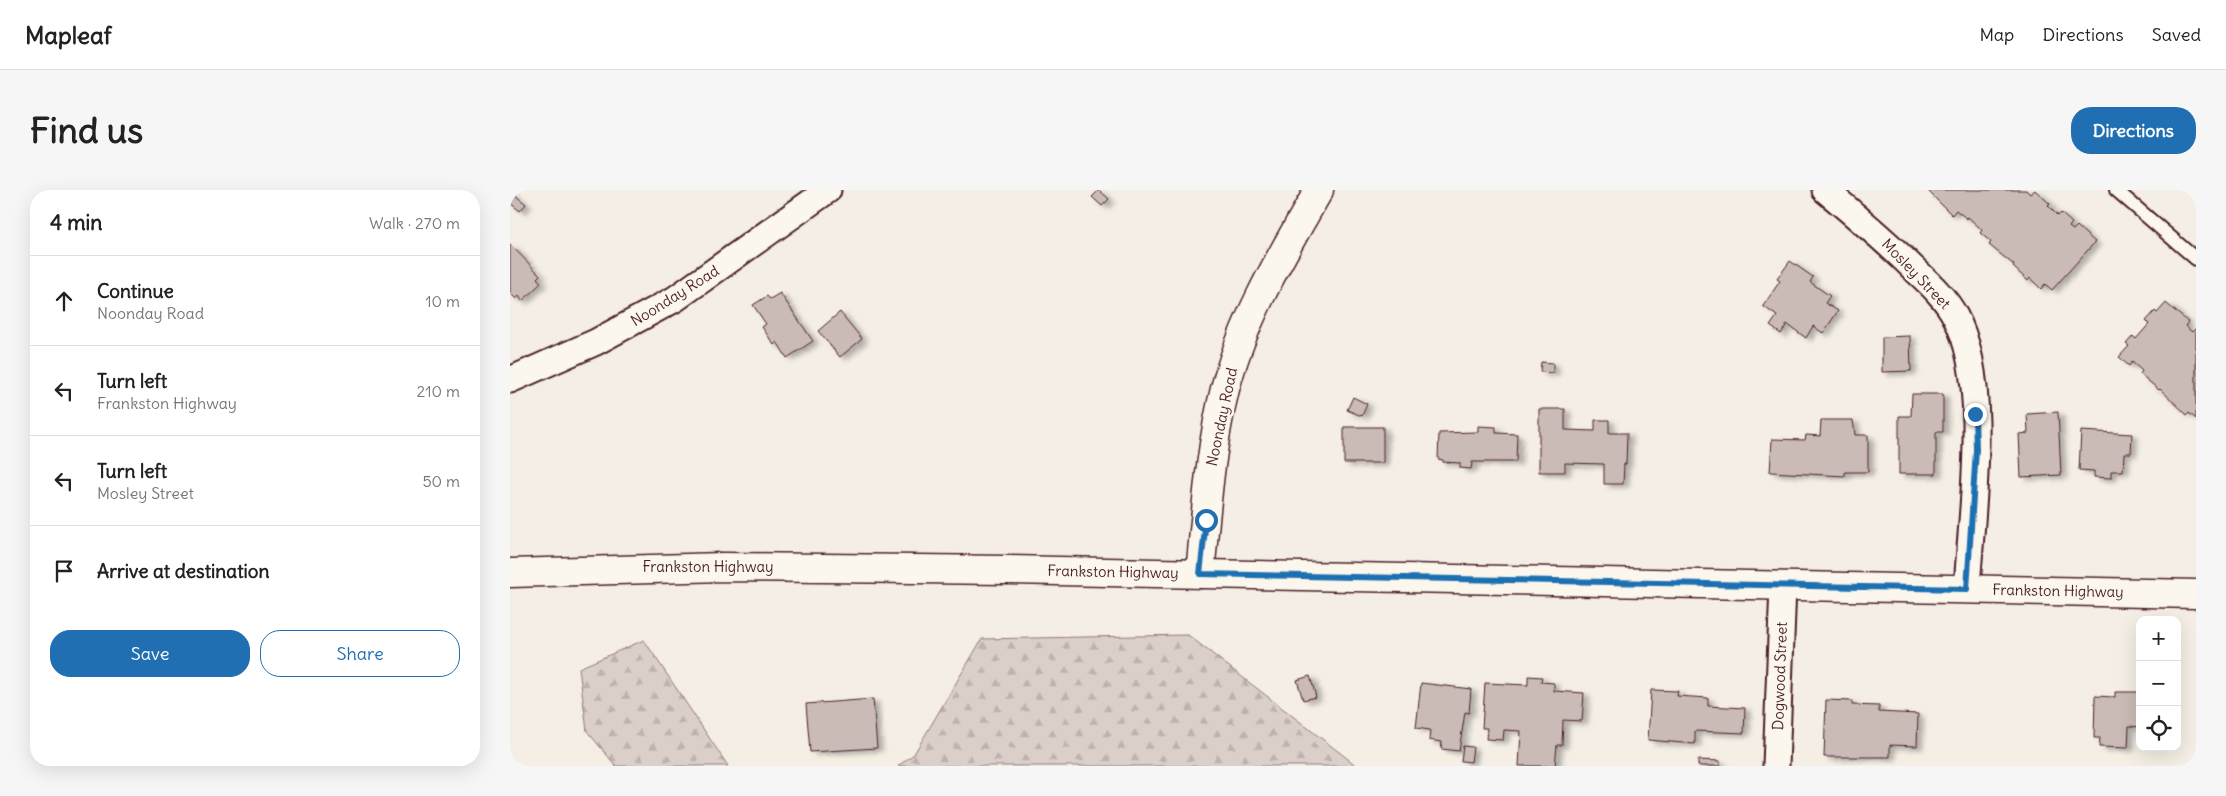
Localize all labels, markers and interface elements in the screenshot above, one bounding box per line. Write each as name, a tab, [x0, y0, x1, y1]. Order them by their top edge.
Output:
text: Mapleaf	[25, 20, 112, 50]
text: Map	[1979, 23, 2014, 46]
text: Directions	[2042, 23, 2124, 46]
text: Saved	[2152, 23, 2201, 46]
button: Directions	[2071, 107, 2196, 154]
text: Find us	[30, 108, 143, 152]
text: 4 min	[50, 209, 102, 236]
text: Walk · 270 m	[369, 213, 460, 233]
street label: Mosley Street	[1878, 234, 1955, 313]
street label: Noonday Road	[627, 261, 722, 330]
text: Continue	[97, 279, 174, 303]
icon: ahead	[50, 287, 78, 315]
text: 10 m	[425, 291, 460, 311]
text: Noonday Road	[97, 303, 204, 323]
street label: Noonday Road	[1202, 366, 1241, 468]
text: Turn left	[97, 369, 167, 393]
icon: left	[50, 377, 78, 405]
text: 210 m	[417, 381, 460, 401]
text: Frankston Highway	[97, 393, 237, 413]
route end	[1964, 403, 1987, 426]
text: Turn left	[97, 459, 167, 483]
icon: left	[50, 467, 78, 495]
text: 50 m	[422, 471, 460, 491]
text: Mosley Street	[97, 483, 194, 503]
route start	[1195, 509, 1218, 532]
icon: arrive	[50, 557, 78, 585]
street label: Frankston Highway	[642, 557, 774, 576]
text: Arrive at destination	[97, 559, 270, 583]
street label: Frankston Highway	[1047, 561, 1179, 582]
street label: Frankston Highway	[1992, 580, 2124, 601]
map controls	[2136, 616, 2181, 751]
button: +	[2136, 616, 2181, 661]
street label: Dogwood Street	[1768, 621, 1791, 731]
button: Save	[50, 630, 250, 677]
button: Share	[260, 630, 460, 677]
button: −	[2136, 661, 2181, 706]
button: locate	[2136, 706, 2181, 751]

